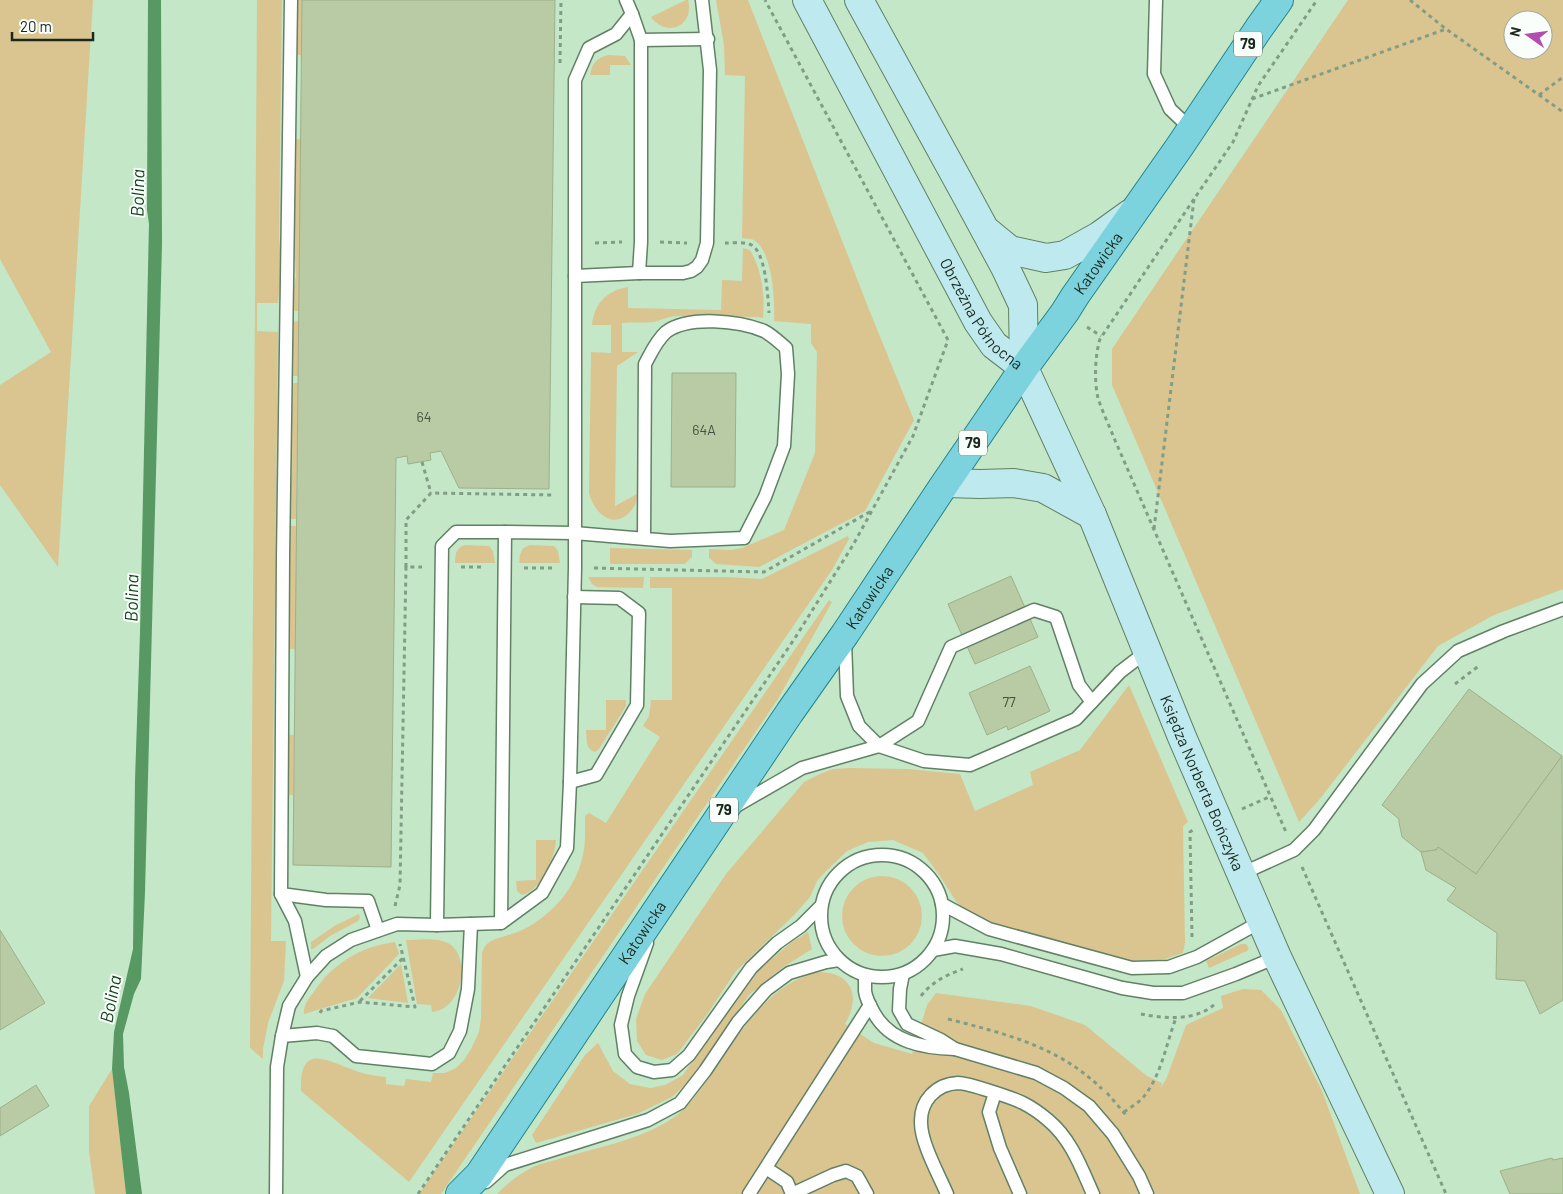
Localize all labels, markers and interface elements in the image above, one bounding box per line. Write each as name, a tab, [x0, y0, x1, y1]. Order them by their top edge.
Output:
scale bar	[12, 10, 94, 42]
north arrow	[1503, 10, 1553, 60]
text: 20 m	[20, 17, 52, 35]
text: N	[1506, 25, 1524, 38]
road number: 79	[1234, 32, 1262, 56]
water label: Bolina	[126, 169, 148, 217]
street label: Katowicka	[1069, 228, 1126, 298]
street label: Obrzeżna Północna	[937, 255, 1027, 373]
house number: 64	[417, 408, 431, 425]
house number: 64A	[692, 421, 716, 438]
road number: 79	[959, 430, 987, 456]
street label: Katowicka	[841, 562, 897, 632]
water label: Bolina	[120, 574, 142, 622]
street label: Księdza Norberta Bończyka	[1157, 692, 1249, 874]
house number: 77	[1002, 693, 1016, 710]
road number: 79	[710, 798, 738, 822]
street label: Katowicka	[614, 897, 669, 967]
water label: Bolina	[95, 973, 125, 1024]

